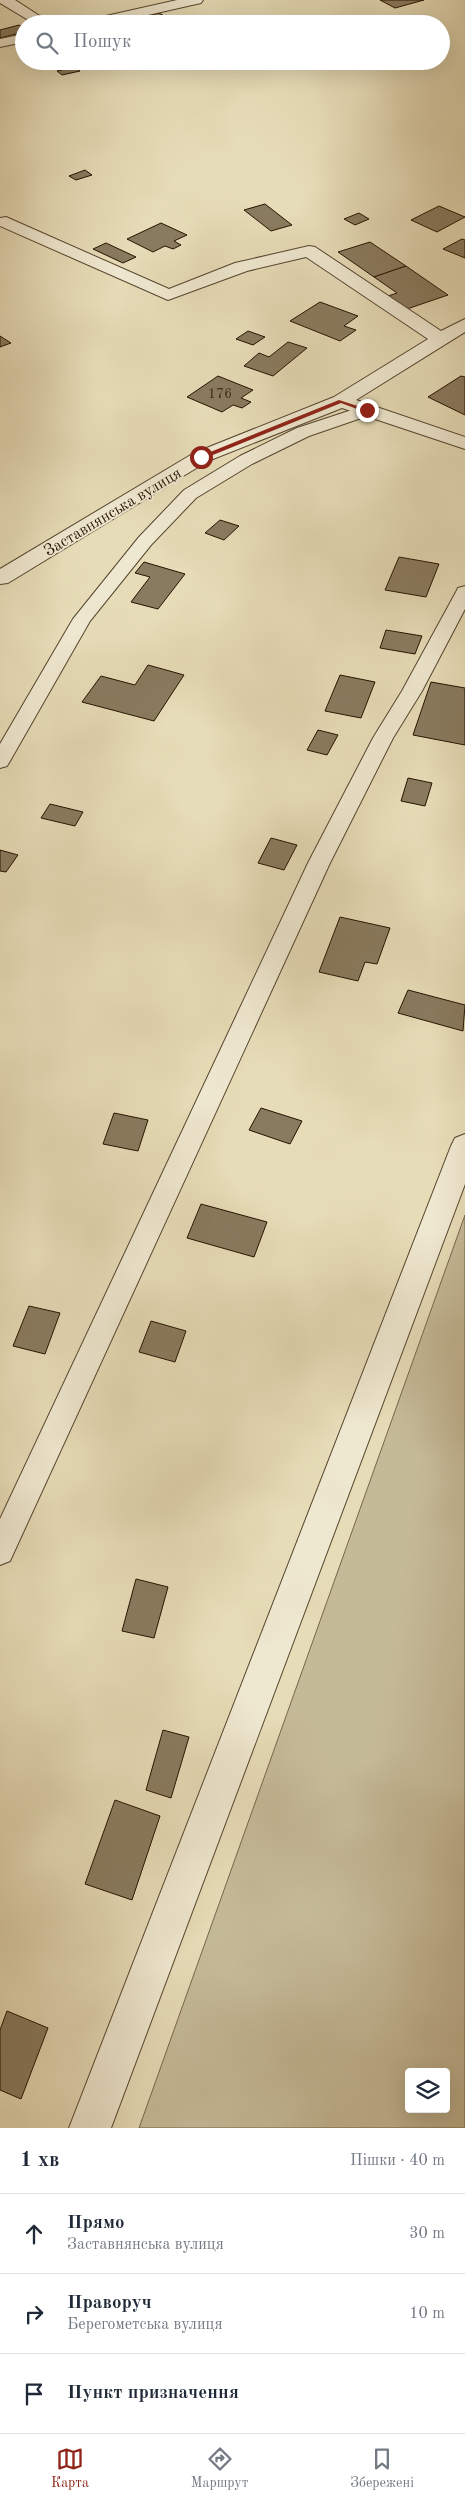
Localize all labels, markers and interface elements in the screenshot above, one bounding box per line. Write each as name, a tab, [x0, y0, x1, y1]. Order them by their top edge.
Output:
search box	[15, 15, 450, 70]
icon: search	[33, 29, 61, 57]
text: Пошук	[73, 33, 131, 52]
house number: 176	[208, 387, 232, 401]
route end	[356, 399, 379, 422]
route start	[190, 446, 213, 469]
street label: Заставнянська вулиця	[42, 465, 184, 560]
map controls	[405, 2068, 450, 2113]
button: layers	[405, 2068, 450, 2113]
text: 1 хв	[20, 2150, 59, 2171]
text: Пішки · 40 m	[350, 2153, 445, 2169]
text: Прямо	[67, 2214, 125, 2233]
icon: ahead	[20, 2220, 48, 2248]
text: 30 m	[409, 2226, 445, 2242]
text: Заставнянська вулиця	[67, 2237, 224, 2253]
text: Праворуч	[67, 2294, 152, 2313]
icon: right	[20, 2300, 48, 2328]
text: 10 m	[409, 2306, 445, 2322]
text: Берегометська вулиця	[67, 2317, 223, 2333]
icon: arrive	[20, 2380, 48, 2408]
text: Пункт призначення	[67, 2384, 239, 2403]
tab: Карта	[51, 2445, 89, 2492]
tab: Маршрут	[191, 2445, 248, 2492]
tab: Збережені	[350, 2445, 414, 2492]

